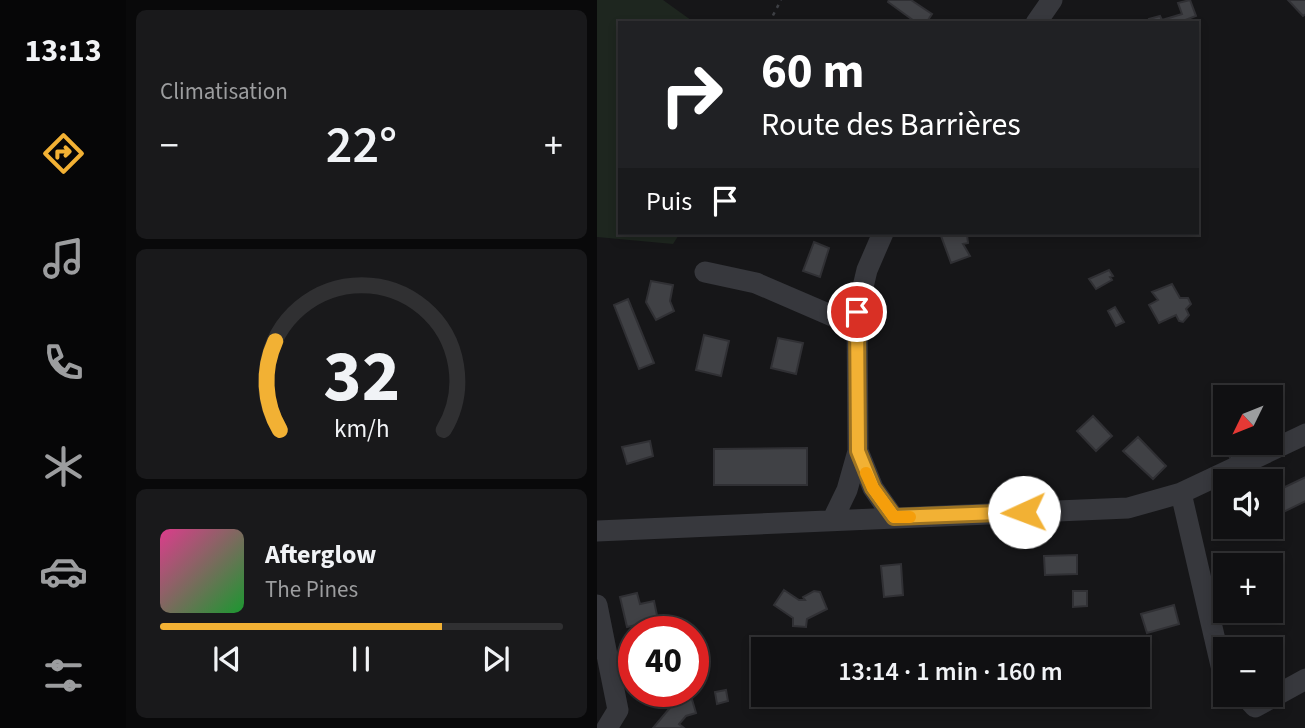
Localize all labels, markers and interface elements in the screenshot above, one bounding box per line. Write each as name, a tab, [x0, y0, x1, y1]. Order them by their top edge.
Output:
text: 13:13	[24, 28, 102, 74]
text: 60 m	[761, 37, 865, 107]
icon: right	[646, 49, 737, 140]
text: Climatisation	[160, 75, 288, 108]
text: Route des Barrières	[761, 102, 1021, 148]
text: 22°	[326, 109, 397, 183]
text: −	[160, 119, 179, 173]
text: +	[544, 119, 563, 173]
icon: directions	[39, 129, 88, 178]
icon: arrive	[706, 182, 744, 220]
text: Puis	[646, 183, 692, 220]
icon: music	[39, 234, 88, 283]
pin	[827, 282, 887, 342]
icon: arrive	[838, 293, 876, 331]
text: 32	[323, 325, 400, 429]
icon: phone	[39, 338, 88, 387]
north arrow	[1213, 385, 1283, 455]
map controls	[1213, 385, 1283, 707]
text: km/h	[334, 411, 389, 447]
icon: climate	[39, 442, 88, 491]
button: sound	[1213, 469, 1283, 539]
position arrow	[987, 475, 1061, 549]
text: Afterglow	[265, 536, 376, 573]
icon: car	[39, 547, 88, 596]
button: +	[1213, 553, 1283, 623]
text: The Pines	[265, 573, 358, 606]
speed limit sign: 40	[618, 616, 709, 707]
button: −	[1213, 637, 1283, 707]
icon: previous	[208, 640, 246, 678]
icon: pause	[342, 640, 380, 678]
icon: next	[477, 640, 515, 678]
icon: filters	[39, 651, 88, 700]
text: 13:14 · 1 min · 160 m	[838, 653, 1063, 690]

